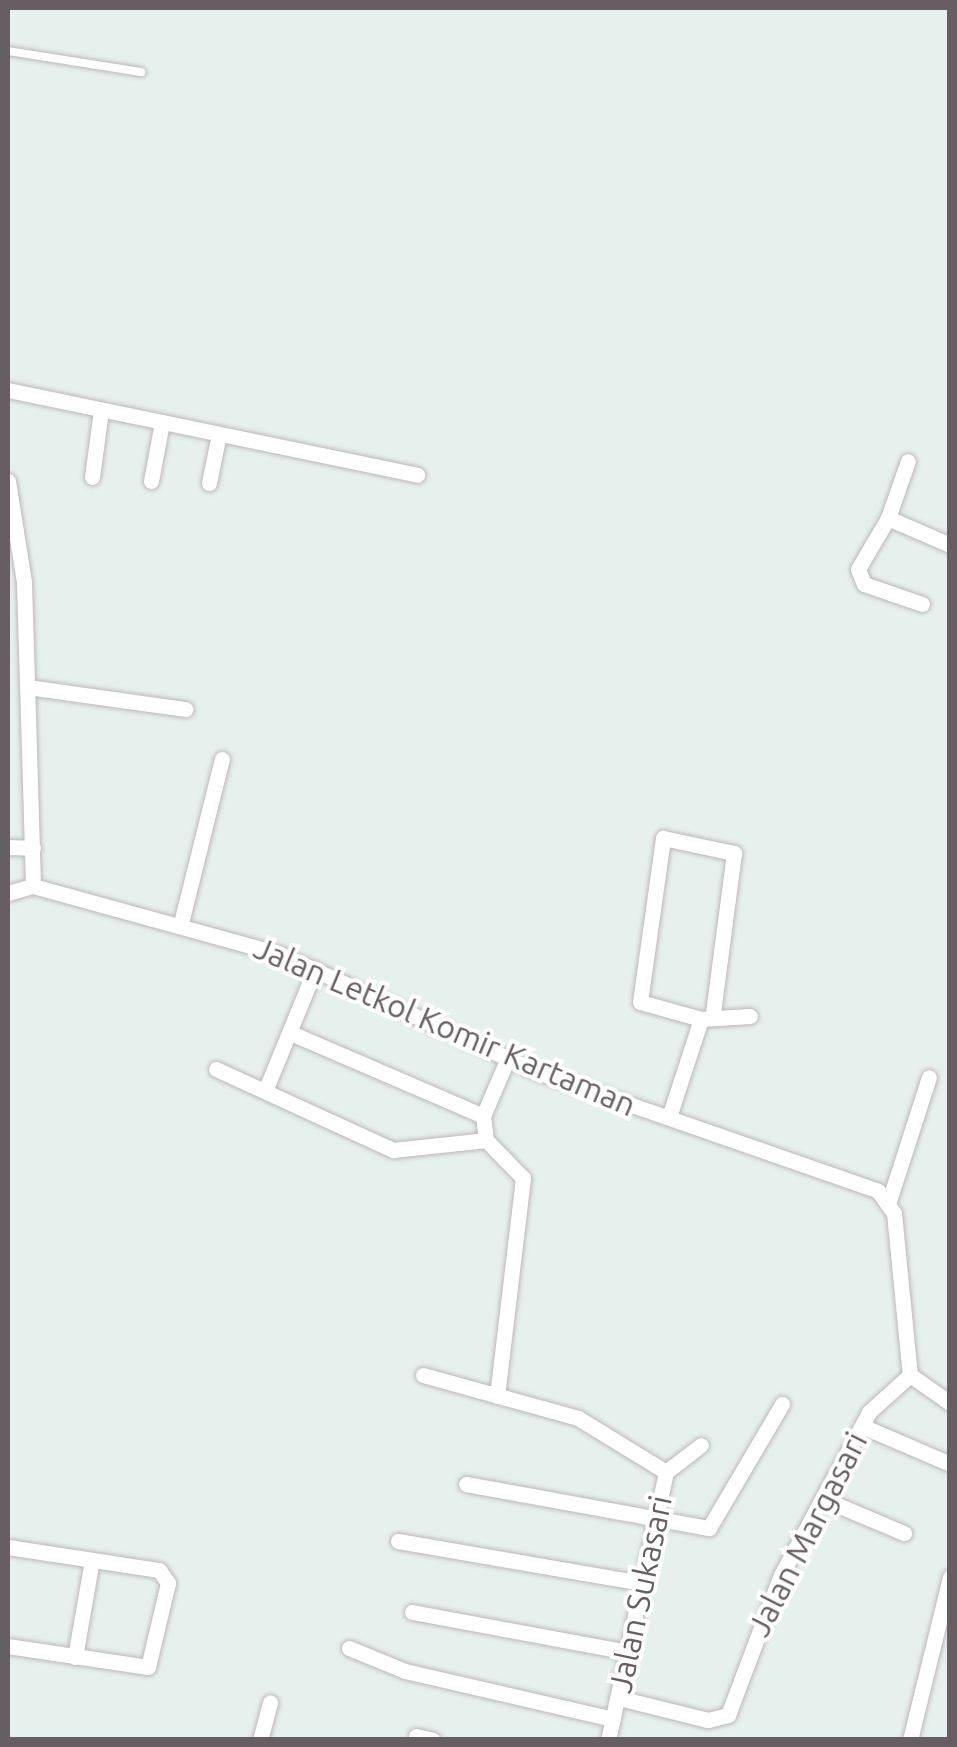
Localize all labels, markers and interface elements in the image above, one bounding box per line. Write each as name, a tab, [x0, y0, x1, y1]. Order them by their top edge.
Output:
street label: Jalan Letkol Komir Kartaman	[248, 928, 642, 1124]
street label: Jalan Margasari	[739, 1425, 875, 1643]
street label: Jalan Sukasari	[600, 1492, 680, 1696]

